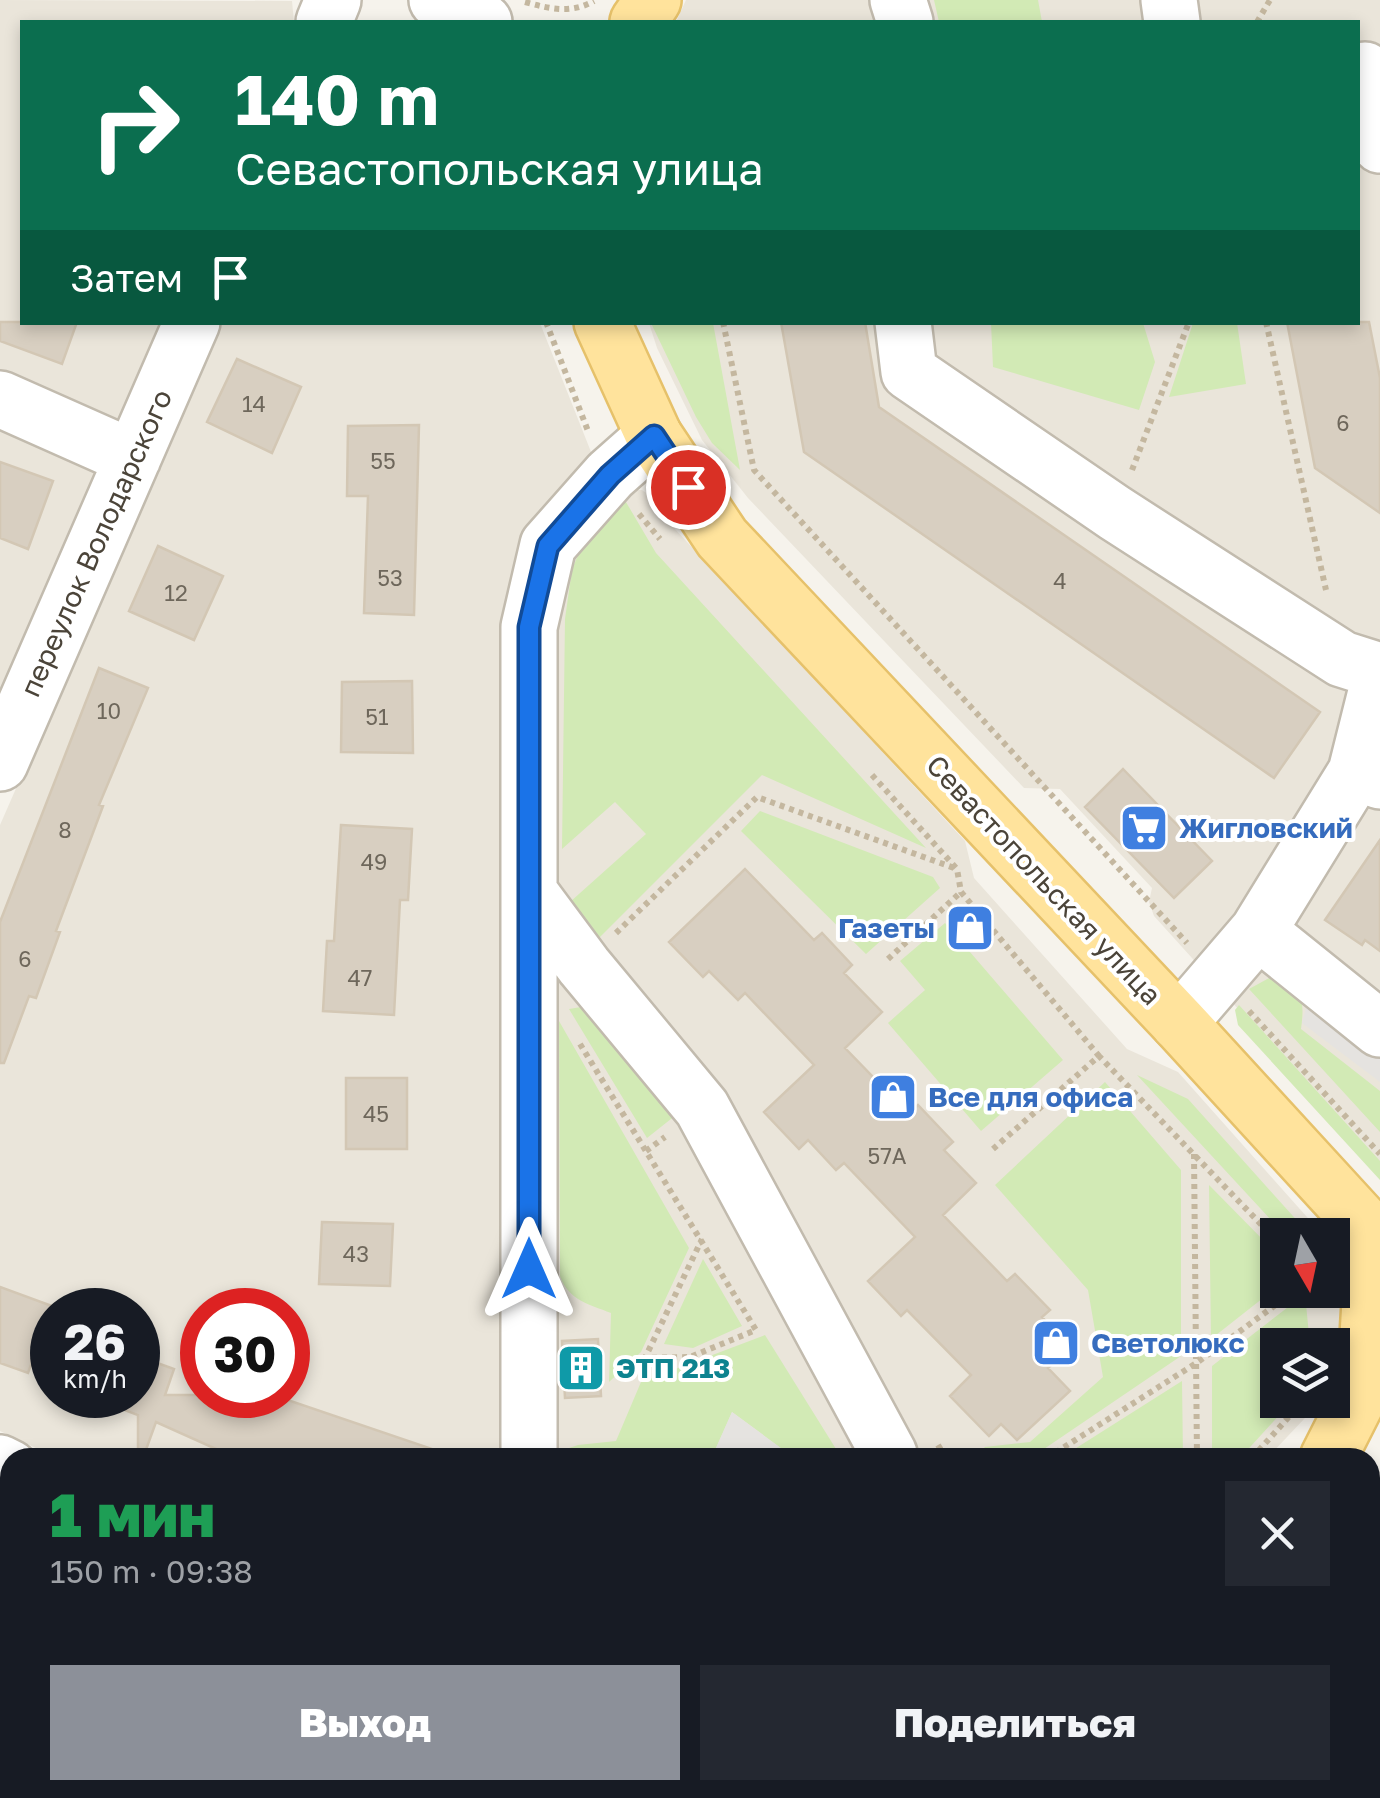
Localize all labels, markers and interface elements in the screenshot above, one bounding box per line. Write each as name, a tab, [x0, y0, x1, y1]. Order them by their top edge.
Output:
text: 140 m	[235, 56, 439, 140]
icon: right	[70, 60, 200, 190]
text: Севастопольская улица	[235, 141, 764, 195]
icon: arrive	[203, 250, 258, 305]
text: Затем	[70, 255, 183, 300]
street label: переулок Володарского	[13, 384, 178, 702]
house number: 14	[242, 390, 266, 417]
house number: 6	[1336, 409, 1350, 436]
pin	[646, 445, 731, 530]
house number: 55	[370, 447, 396, 474]
icon: arrive	[661, 460, 716, 515]
house number: 53	[377, 564, 403, 591]
house number: 4	[1053, 567, 1067, 594]
house number: 12	[164, 579, 188, 606]
house number: 10	[97, 697, 121, 724]
house number: 51	[365, 703, 389, 730]
street label: Севастопольская улица	[920, 748, 1169, 1011]
supermarket icon: Жигловский	[1118, 802, 1170, 854]
place label: Жигловский	[1179, 811, 1353, 844]
house number: 8	[58, 816, 72, 843]
house number: 49	[361, 848, 387, 875]
shop icon: Газеты	[944, 902, 996, 954]
place label: Газеты	[838, 911, 935, 944]
house number: 6	[18, 945, 32, 972]
house number: 47	[347, 964, 373, 991]
shop icon: Все для офиса	[867, 1071, 919, 1123]
place label: Все для офиса	[928, 1080, 1133, 1113]
house number: 45	[363, 1100, 389, 1127]
house number: 57А	[867, 1142, 907, 1169]
position arrow	[477, 1217, 581, 1321]
north arrow	[1260, 1218, 1350, 1308]
map controls	[1260, 1218, 1350, 1418]
house number: 43	[343, 1240, 369, 1267]
speed limit sign: 30	[180, 1288, 310, 1418]
text: 26	[64, 1311, 126, 1371]
shop icon: Светолюкс	[1030, 1317, 1082, 1369]
place label: Светолюкс	[1091, 1326, 1245, 1359]
button: layers	[1260, 1328, 1350, 1418]
building icon: ЭТП 213	[555, 1342, 607, 1394]
place label: ЭТП 213	[616, 1351, 730, 1384]
text: km/h	[63, 1363, 127, 1394]
text: 1 мин	[50, 1478, 215, 1550]
button: close	[1225, 1481, 1330, 1586]
text: 150 m · 09:38	[50, 1552, 253, 1590]
button: Выход	[50, 1665, 680, 1780]
button: Поделиться	[700, 1665, 1330, 1780]

